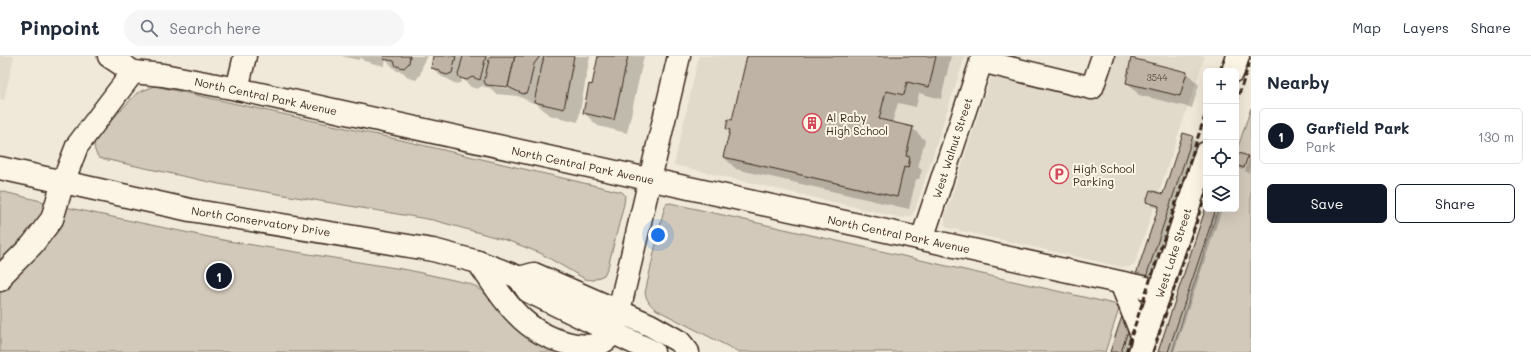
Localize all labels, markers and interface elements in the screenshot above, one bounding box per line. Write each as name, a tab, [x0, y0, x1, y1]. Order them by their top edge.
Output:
search box	[124, 10, 404, 46]
text: Pinpoint	[20, 15, 100, 40]
icon: search	[138, 17, 160, 39]
text: Search here	[170, 18, 261, 38]
text: Map	[1352, 18, 1381, 37]
text: Layers	[1403, 18, 1449, 37]
text: Share	[1471, 18, 1511, 37]
map controls	[1203, 68, 1239, 212]
button: +	[1203, 68, 1239, 104]
text: Nearby	[1267, 71, 1329, 93]
house number: 3544	[1146, 72, 1168, 83]
street label: North Central Park Avenue	[193, 74, 339, 119]
street label: West Walnut Street	[929, 96, 975, 200]
button: −	[1203, 104, 1239, 140]
place label: Al Raby High School	[826, 110, 888, 138]
building icon: Al Raby High School	[801, 112, 823, 134]
text: Garfield Park	[1306, 118, 1409, 138]
text: 1	[1278, 128, 1284, 145]
text: 130 m	[1478, 128, 1514, 145]
text: Park	[1306, 138, 1335, 155]
button: locate	[1203, 140, 1239, 176]
street label: North Central Park Avenue	[510, 143, 656, 188]
place label: High School Parking	[1073, 161, 1135, 189]
parking icon: High School Parking	[1048, 163, 1070, 185]
button: layers	[1203, 176, 1239, 212]
button: Save	[1267, 184, 1387, 223]
button: Share	[1395, 184, 1515, 223]
street label: North Conservatory Drive	[190, 203, 332, 239]
street label: West Lake Street	[1151, 206, 1195, 300]
street label: North Central Park Avenue	[826, 212, 972, 257]
your location	[648, 225, 668, 245]
pin: 1	[206, 261, 232, 291]

